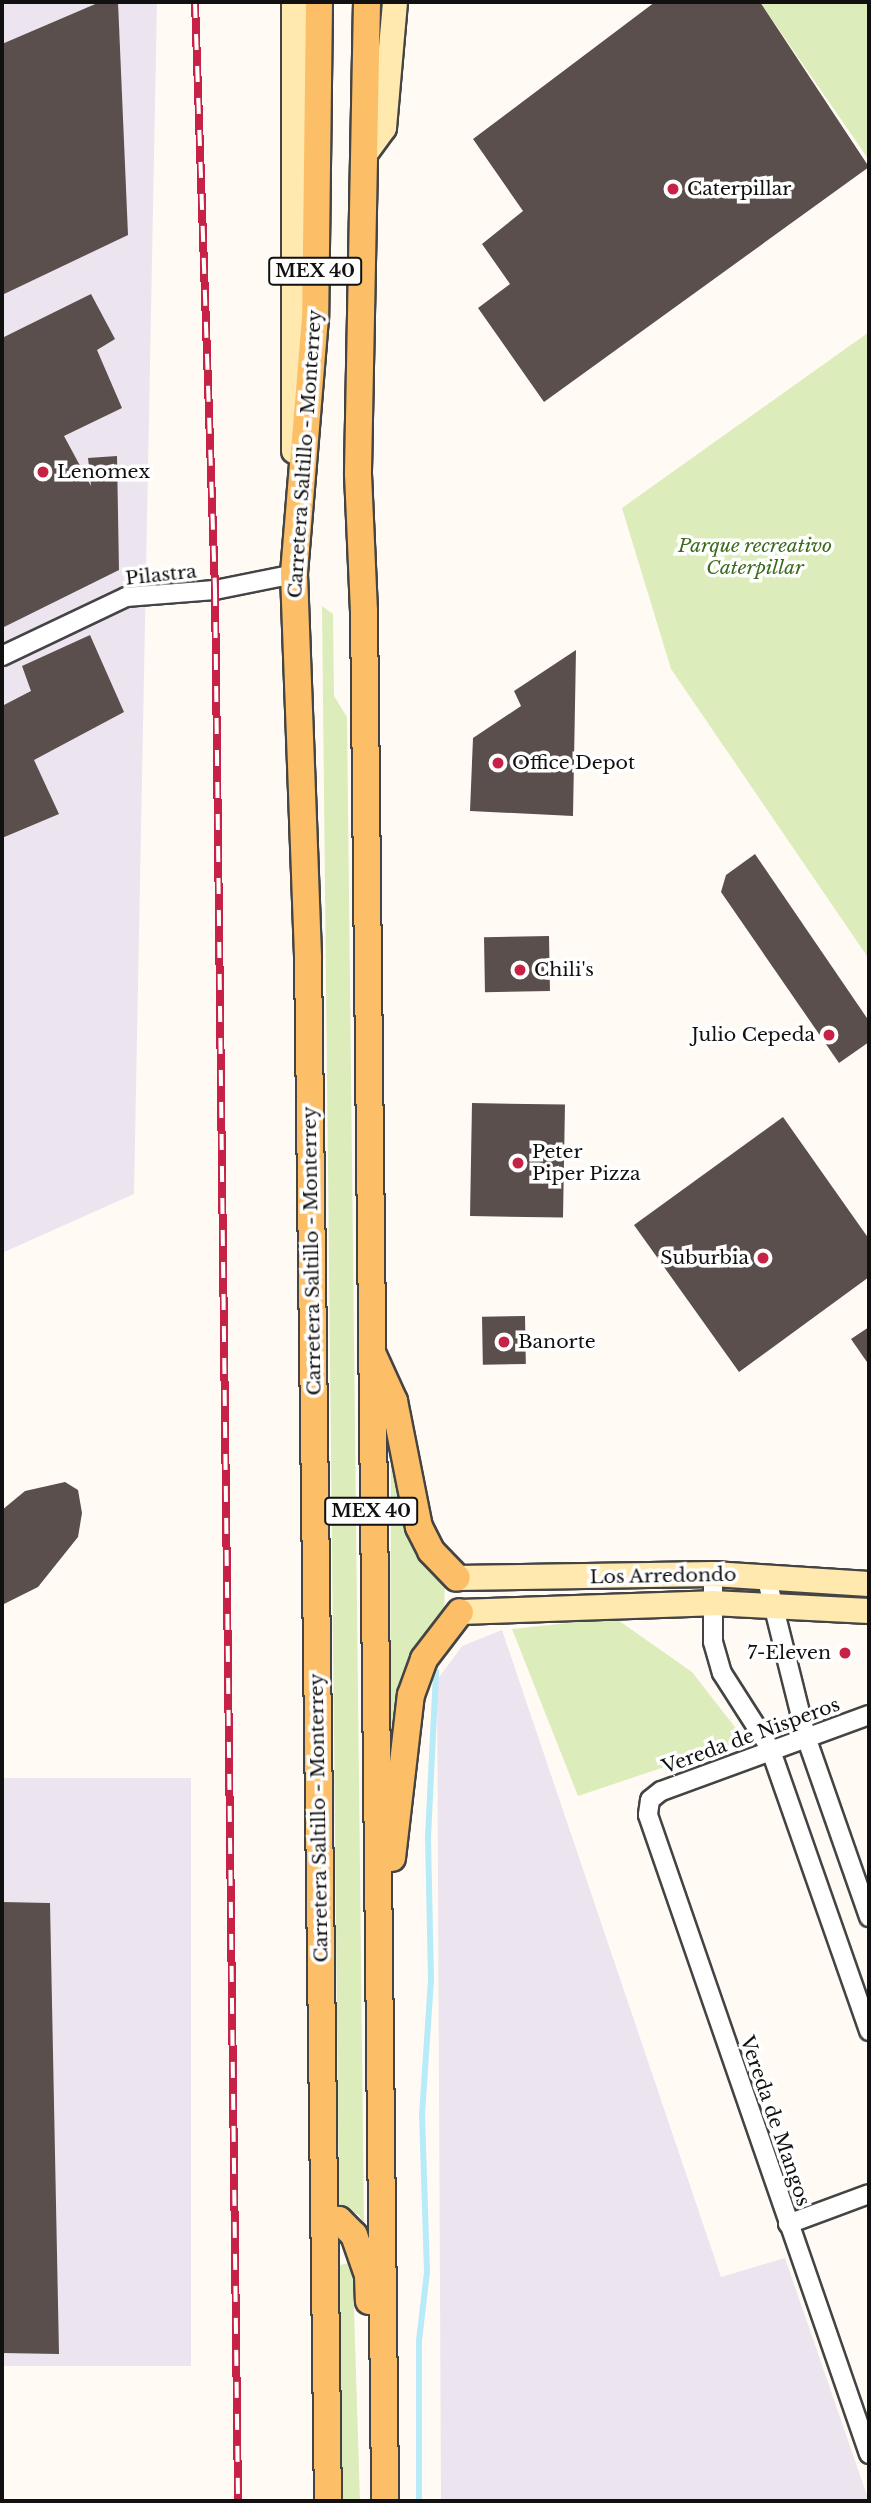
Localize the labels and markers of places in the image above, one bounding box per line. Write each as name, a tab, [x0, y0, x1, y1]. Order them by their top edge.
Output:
place label: Caterpillar	[687, 178, 791, 200]
marker: Caterpillar	[665, 181, 681, 197]
place label: Lenomex	[57, 461, 150, 483]
marker: Lenomex	[35, 464, 51, 480]
place label: Office Depot	[512, 752, 635, 774]
marker: Office Depot	[490, 755, 506, 771]
place label: Chili's	[534, 959, 594, 981]
marker: Chili's	[512, 962, 528, 978]
place label: Julio Cepeda	[691, 1024, 815, 1046]
marker: Julio Cepeda	[821, 1027, 837, 1043]
place label: Peter Piper Pizza	[532, 1141, 641, 1185]
marker: Peter Piper Pizza	[510, 1155, 526, 1171]
place label: Suburbia	[660, 1247, 749, 1269]
marker: Suburbia	[755, 1250, 771, 1266]
place label: Banorte	[518, 1331, 596, 1353]
marker: Banorte	[496, 1334, 512, 1350]
place label: 7-Eleven	[747, 1642, 831, 1664]
marker: 7-Eleven	[837, 1645, 853, 1661]

